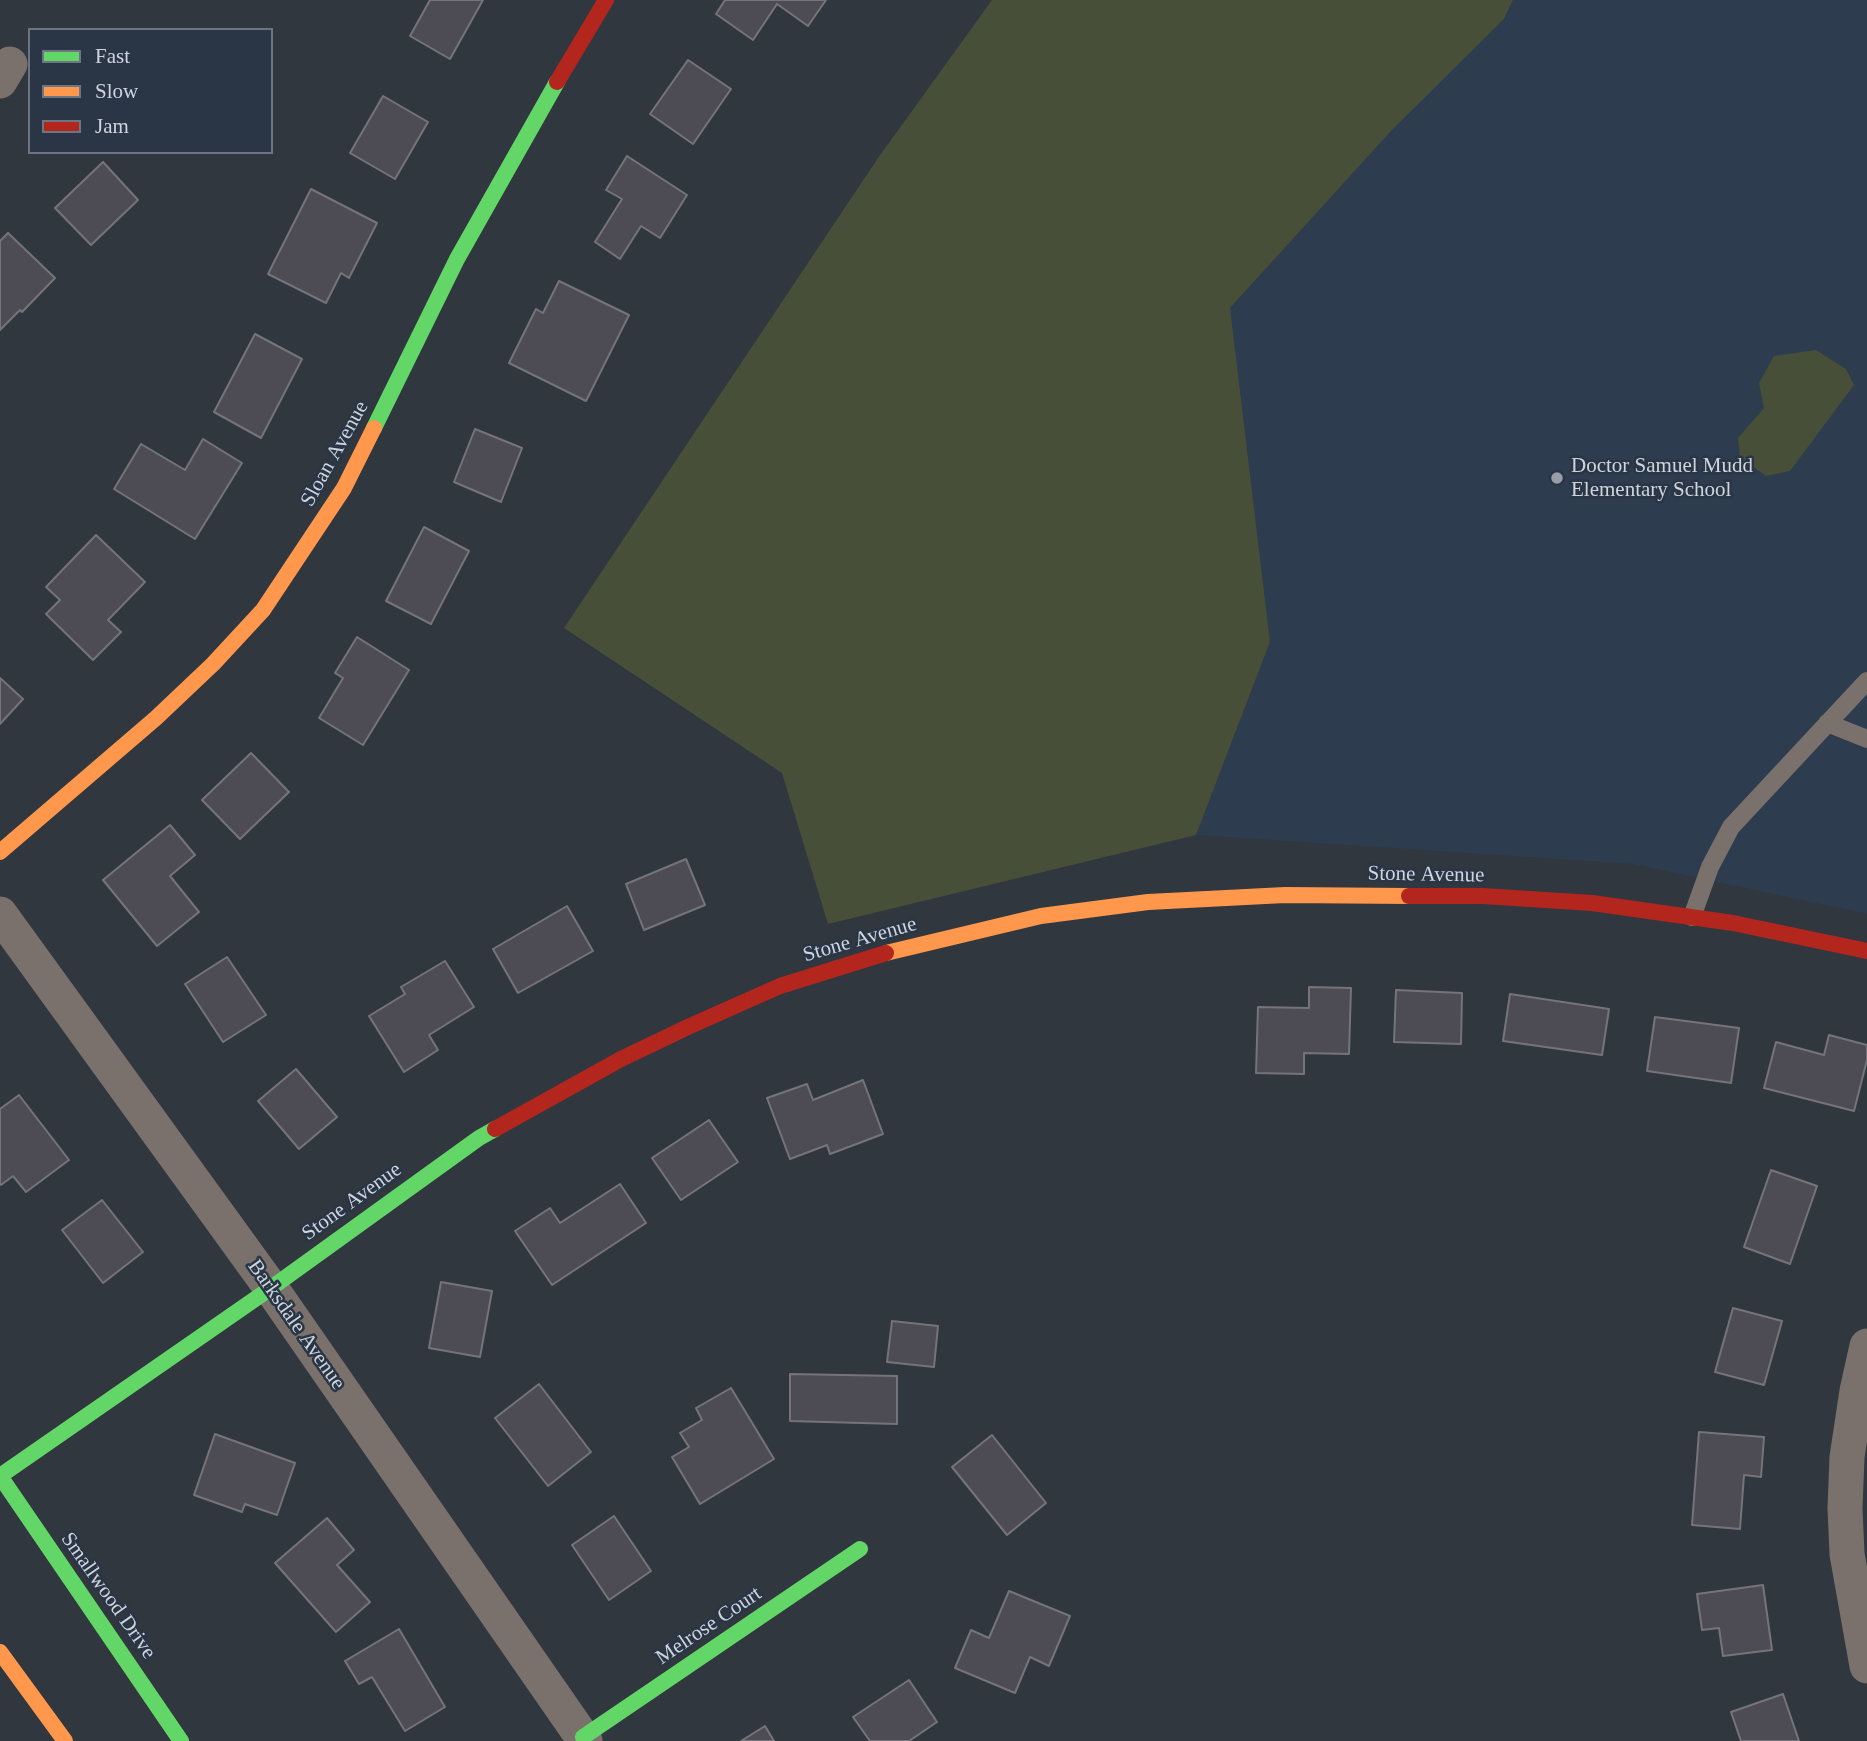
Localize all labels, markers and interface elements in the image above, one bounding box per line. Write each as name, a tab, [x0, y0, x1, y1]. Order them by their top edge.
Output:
legend	[28, 28, 273, 154]
text: Fast	[95, 44, 130, 68]
text: Slow	[95, 79, 138, 103]
text: Jam	[95, 114, 129, 138]
street label: Sloan Avenue	[296, 397, 374, 511]
place label: Doctor Samuel Mudd Elementary School	[1571, 453, 1753, 503]
marker: Doctor Samuel Mudd Elementary School	[1549, 470, 1565, 486]
street label: Stone Avenue	[1367, 861, 1485, 889]
street label: Stone Avenue	[800, 912, 920, 968]
street label: Stone Avenue	[297, 1157, 407, 1247]
street label: Barksdale Avenue	[242, 1255, 350, 1395]
street label: Smallwood Drive	[55, 1528, 161, 1664]
street label: Melrose Court	[651, 1581, 767, 1671]

